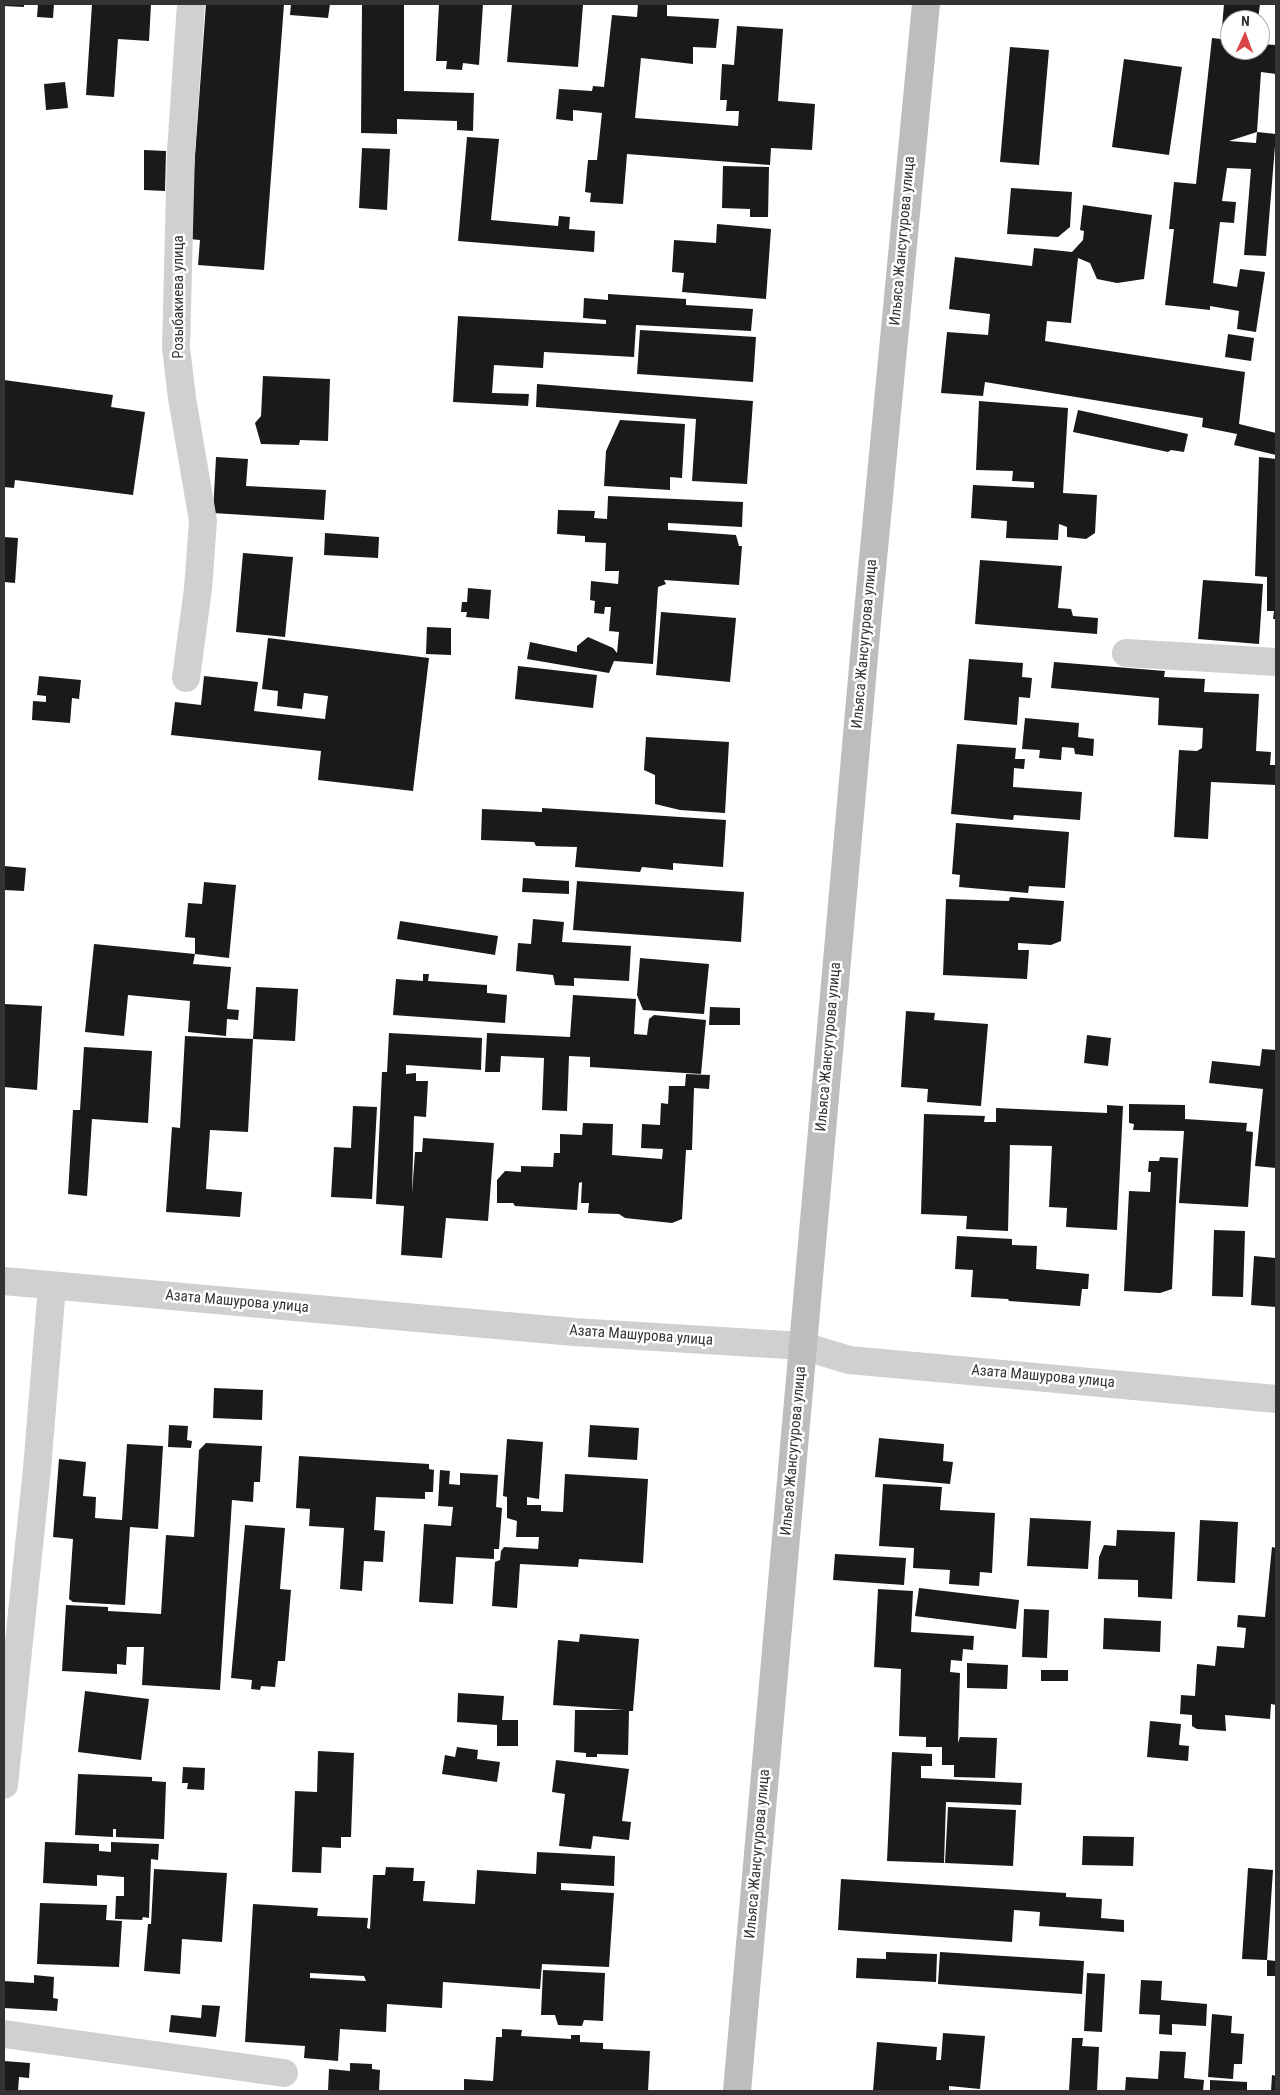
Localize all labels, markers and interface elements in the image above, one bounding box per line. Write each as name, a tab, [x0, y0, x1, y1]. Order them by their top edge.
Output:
north arrow	[1220, 10, 1270, 60]
text: N	[1241, 13, 1250, 29]
street label: Ильяса Жансугурова улица	[887, 155, 919, 327]
street label: Розыбакиева улица	[170, 235, 188, 359]
street label: Ильяса Жансугурова улица	[849, 558, 881, 730]
street label: Ильяса Жансугурова улица	[813, 961, 845, 1133]
street label: Азата Машурова улица	[164, 1287, 310, 1317]
street label: Азата Машурова улица	[569, 1322, 713, 1350]
street label: Азата Машурова улица	[970, 1362, 1116, 1392]
street label: Ильяса Жансугурова улица	[778, 1365, 810, 1537]
street label: Ильяса Жансугурова улица	[742, 1768, 774, 1940]

